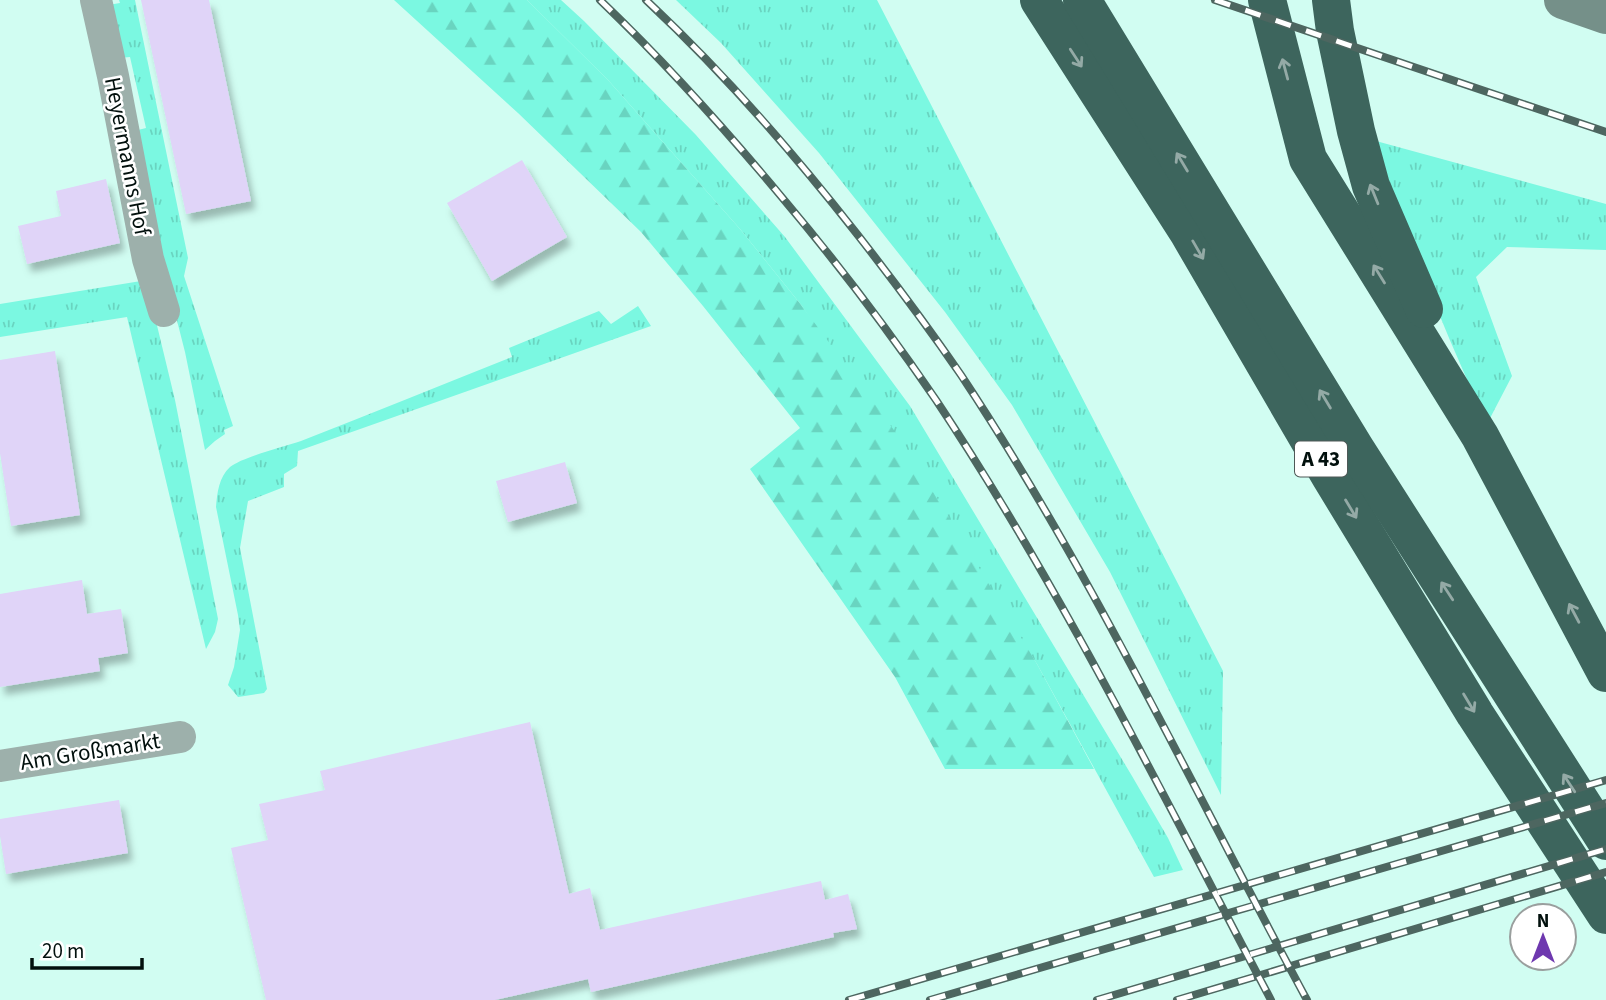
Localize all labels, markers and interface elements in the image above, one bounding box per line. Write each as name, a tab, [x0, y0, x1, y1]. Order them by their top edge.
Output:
one-way arrow	[1070, 47, 1084, 67]
one-way arrow	[1278, 59, 1291, 81]
street label: Heyermanns Hof	[96, 74, 159, 239]
one-way arrow	[1175, 153, 1189, 173]
one-way arrow	[1367, 183, 1380, 205]
one-way arrow	[1191, 239, 1205, 259]
one-way arrow	[1372, 264, 1386, 284]
one-way arrow	[1318, 390, 1332, 410]
road number: A 43	[1295, 442, 1347, 476]
one-way arrow	[1344, 499, 1358, 519]
one-way arrow	[1439, 582, 1453, 602]
one-way arrow	[1567, 603, 1580, 624]
one-way arrow	[1462, 693, 1476, 713]
street label: Am Großmarkt	[18, 724, 163, 779]
one-way arrow	[1562, 774, 1577, 793]
north arrow	[1508, 902, 1578, 972]
text: N	[1537, 908, 1549, 935]
scale bar	[32, 926, 142, 970]
text: 20 m	[42, 936, 84, 966]

